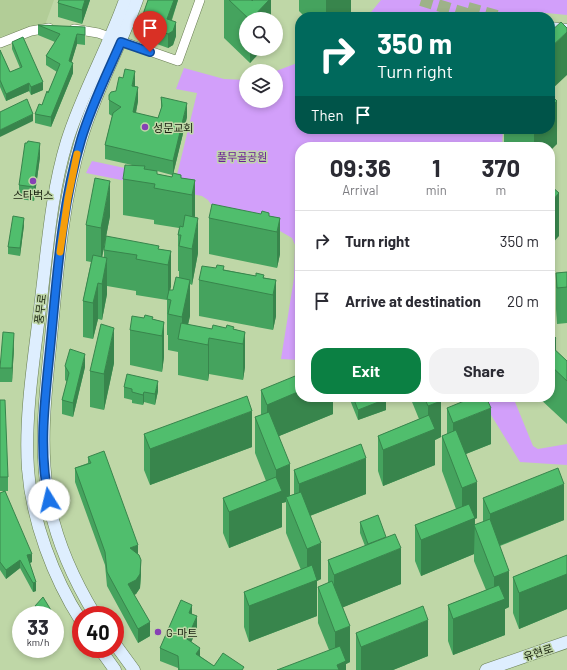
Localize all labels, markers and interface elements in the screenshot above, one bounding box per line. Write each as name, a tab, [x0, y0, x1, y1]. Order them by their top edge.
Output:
pin	[133, 11, 167, 52]
map controls	[239, 12, 283, 108]
button: search	[239, 12, 283, 56]
icon: arrive	[139, 17, 161, 39]
text: 350 m	[377, 26, 452, 60]
icon: right	[311, 28, 363, 80]
text: Turn right	[377, 60, 453, 82]
button: layers	[239, 64, 283, 108]
icon: arrive	[352, 104, 374, 126]
text: Then	[311, 106, 344, 124]
place label: 성문교회	[153, 121, 193, 134]
marker: 성문교회	[140, 122, 150, 132]
park label: 풀무골공원	[217, 150, 267, 163]
text: 09:36	[330, 153, 391, 182]
text: 1	[432, 153, 440, 182]
text: 370	[482, 153, 520, 182]
marker: 스타벅스	[28, 176, 38, 186]
text: Arrival	[342, 182, 379, 198]
text: min	[426, 182, 447, 198]
text: m	[495, 182, 506, 198]
place label: 스타벅스	[13, 188, 53, 201]
icon: right	[311, 230, 333, 252]
text: Turn right	[345, 232, 410, 250]
text: 350 m	[500, 232, 539, 250]
icon: arrive	[311, 290, 333, 312]
text: Arrive at destination	[345, 292, 481, 310]
text: 20 m	[507, 292, 539, 310]
street label: 풍무로	[32, 293, 48, 325]
button: Exit	[311, 348, 421, 394]
button: Share	[429, 348, 539, 394]
position arrow	[28, 479, 70, 521]
speed limit sign: 40	[72, 606, 124, 658]
text: 33	[27, 615, 49, 639]
place label: G-마트	[166, 626, 197, 639]
marker: G-마트	[153, 627, 163, 637]
text: km/h	[27, 636, 49, 648]
street label: 유현로	[522, 641, 554, 663]

